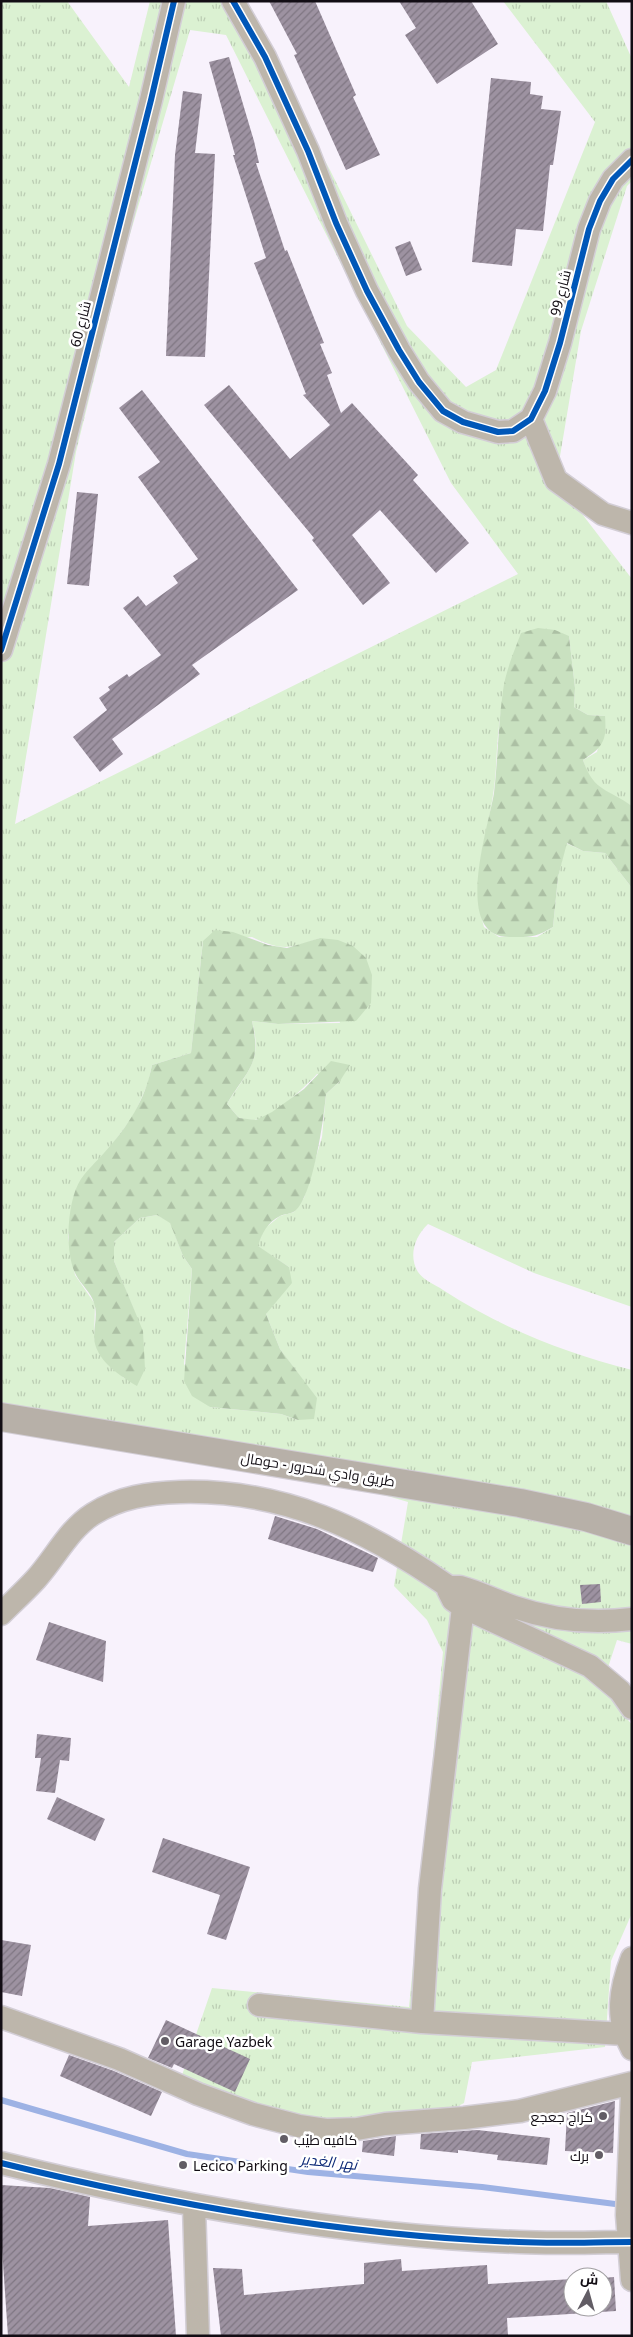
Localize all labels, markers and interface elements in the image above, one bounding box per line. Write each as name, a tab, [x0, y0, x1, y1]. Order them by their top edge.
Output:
street label: شارع 99	[545, 268, 575, 318]
street label: شارع 60	[65, 299, 95, 349]
street label: طريق وادي شحرور - حومال	[239, 1447, 396, 1494]
place label: Garage Yazbek	[175, 2032, 273, 2051]
marker: Garage Yazbek	[159, 2035, 171, 2047]
place label: كراج جعجع	[531, 2107, 593, 2126]
marker: كراج جعجع	[597, 2110, 609, 2122]
place label: كافيه طيّب	[294, 2130, 357, 2149]
marker: كافيه طيّب	[278, 2133, 290, 2145]
place label: برك	[570, 2146, 589, 2165]
water label: نهر الغدير	[298, 2148, 360, 2174]
marker: برك	[593, 2149, 605, 2161]
place label: Lecico Parking	[193, 2156, 288, 2175]
marker: Lecico Parking	[177, 2159, 189, 2171]
north arrow	[563, 2267, 613, 2317]
text: ش	[579, 2268, 599, 2289]

